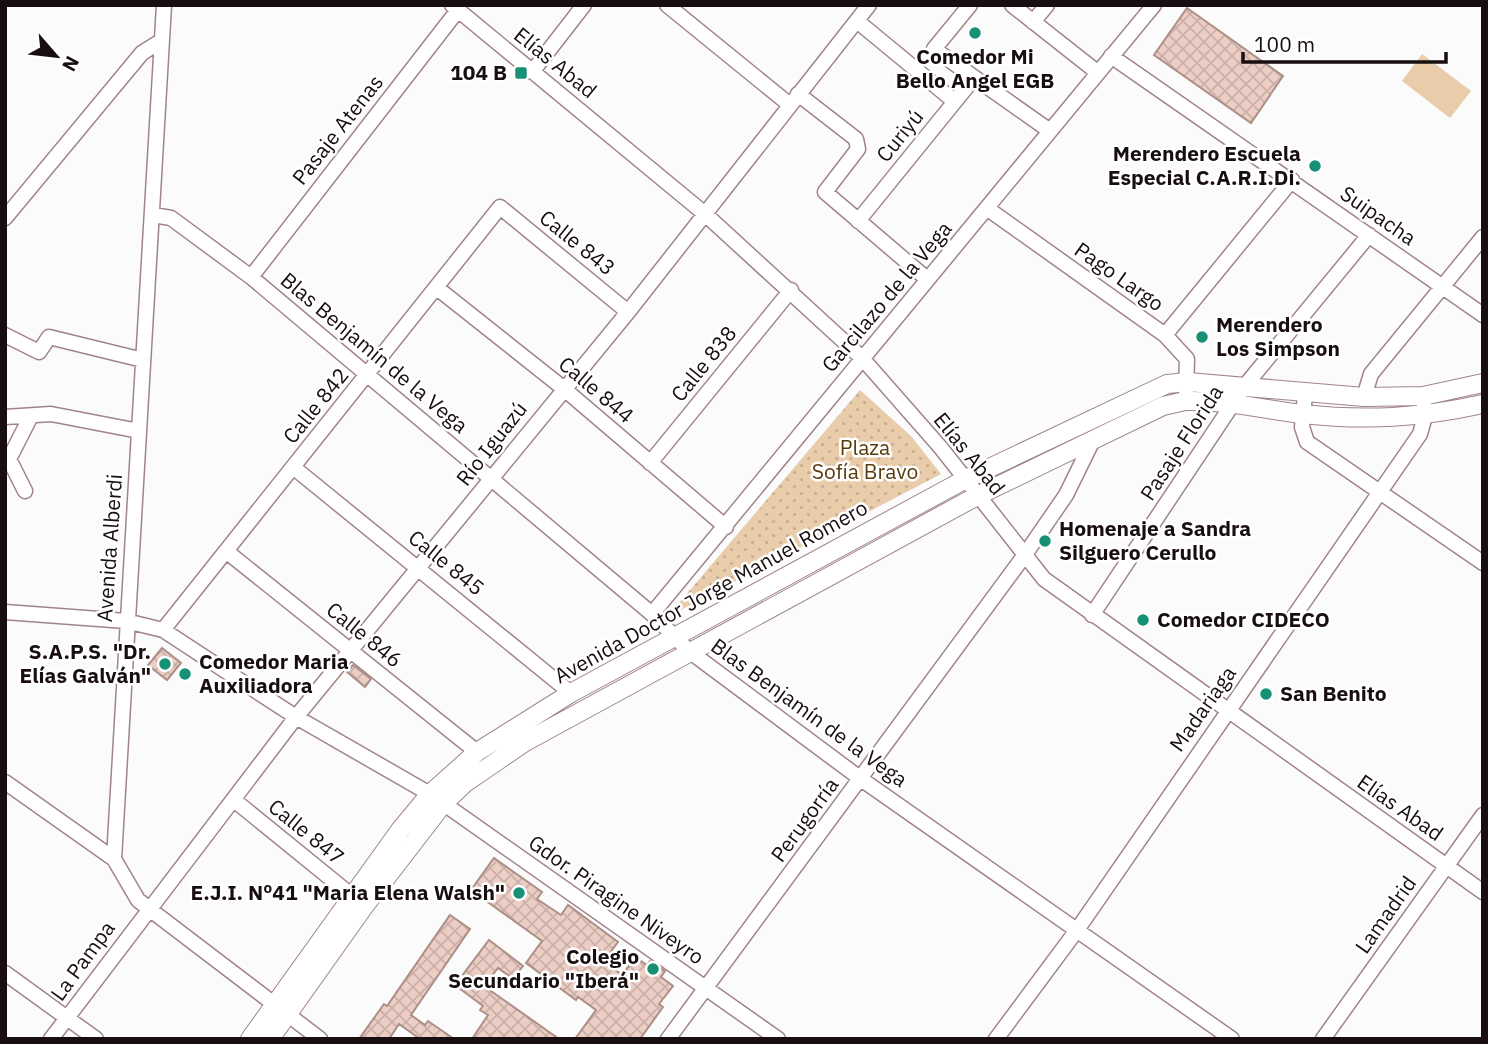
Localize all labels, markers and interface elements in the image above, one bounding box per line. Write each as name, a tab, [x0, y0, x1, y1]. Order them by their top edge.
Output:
street label: Elías Abad	[508, 20, 603, 104]
north arrow	[21, 21, 91, 91]
scale bar	[1243, 21, 1446, 65]
marker: Comedor Mi Bello Angel EGB	[967, 25, 983, 41]
text: 100 m	[1254, 30, 1315, 58]
place label: Comedor Mi Bello Angel EGB	[896, 42, 1054, 94]
text: N	[57, 52, 85, 76]
place label: 104 B	[450, 58, 507, 86]
marker: 104 B	[513, 65, 529, 81]
street label: Pasaje Atenas	[285, 69, 389, 190]
street label: Curiyú	[869, 103, 929, 168]
place label: Merendero Escuela Especial C.A.R.I.Di.	[1108, 139, 1301, 191]
marker: Merendero Escuela Especial C.A.R.I.Di.	[1307, 158, 1323, 174]
street label: Suipacha	[1335, 179, 1422, 251]
street label: Calle 843	[534, 203, 621, 281]
street label: Garcilazo de la Vega	[815, 215, 958, 378]
street label: Pago Largo	[1069, 235, 1170, 317]
street label: Blas Benjamín de la Vega	[275, 266, 474, 439]
place label: Merendero Los Simpson	[1216, 310, 1340, 362]
street label: Calle 838	[664, 320, 742, 407]
marker: Merendero Los Simpson	[1194, 329, 1210, 345]
street label: Calle 844	[553, 350, 640, 429]
street label: Calle 842	[276, 362, 354, 449]
street label: Pasaje Florida	[1133, 379, 1229, 506]
street label: Río Iguazú	[450, 396, 533, 491]
street label: Elías Abad	[928, 406, 1012, 501]
park label: Plaza Sofía Bravo	[812, 433, 918, 485]
street label: Avenida Alberdi	[90, 473, 128, 623]
street label: Avenida Doctor Jorge Manuel Romero	[549, 493, 872, 689]
place label: Homenaje a Sandra Silguero Cerullo	[1059, 514, 1251, 566]
street label: Calle 845	[403, 523, 490, 601]
marker: Homenaje a Sandra Silguero Cerullo	[1037, 533, 1053, 549]
street label: Calle 846	[321, 595, 408, 673]
place label: Comedor CIDECO	[1157, 605, 1330, 633]
marker: Comedor CIDECO	[1135, 612, 1151, 628]
street label: Blas Benjamín de la Vega	[706, 631, 913, 793]
place label: S.A.P.S. "Dr. Elías Galván"	[19, 637, 151, 689]
place label: Comedor Maria Auxiliadora	[199, 647, 349, 699]
marker: S.A.P.S. "Dr. Elías Galván"	[157, 656, 173, 672]
street label: Madariaga	[1163, 660, 1242, 757]
marker: Comedor Maria Auxiliadora	[177, 666, 193, 682]
place label: San Benito	[1280, 679, 1387, 707]
marker: San Benito	[1258, 686, 1274, 702]
street label: Elías Abad	[1352, 767, 1449, 847]
street label: Perugorría	[764, 772, 844, 867]
street label: Calle 847	[263, 792, 350, 870]
street label: Gdor. Piragine Niveyro	[523, 828, 710, 970]
street label: Lamadrid	[1348, 870, 1422, 959]
place label: E.J.I. Nº41 "Maria Elena Walsh"	[191, 878, 505, 906]
marker: E.J.I. Nº41 "Maria Elena Walsh"	[511, 885, 527, 901]
street label: La Pampa	[44, 915, 121, 1006]
place label: Colegio Secundario "Iberá"	[448, 942, 639, 994]
marker: Colegio Secundario "Iberá"	[645, 961, 661, 977]

